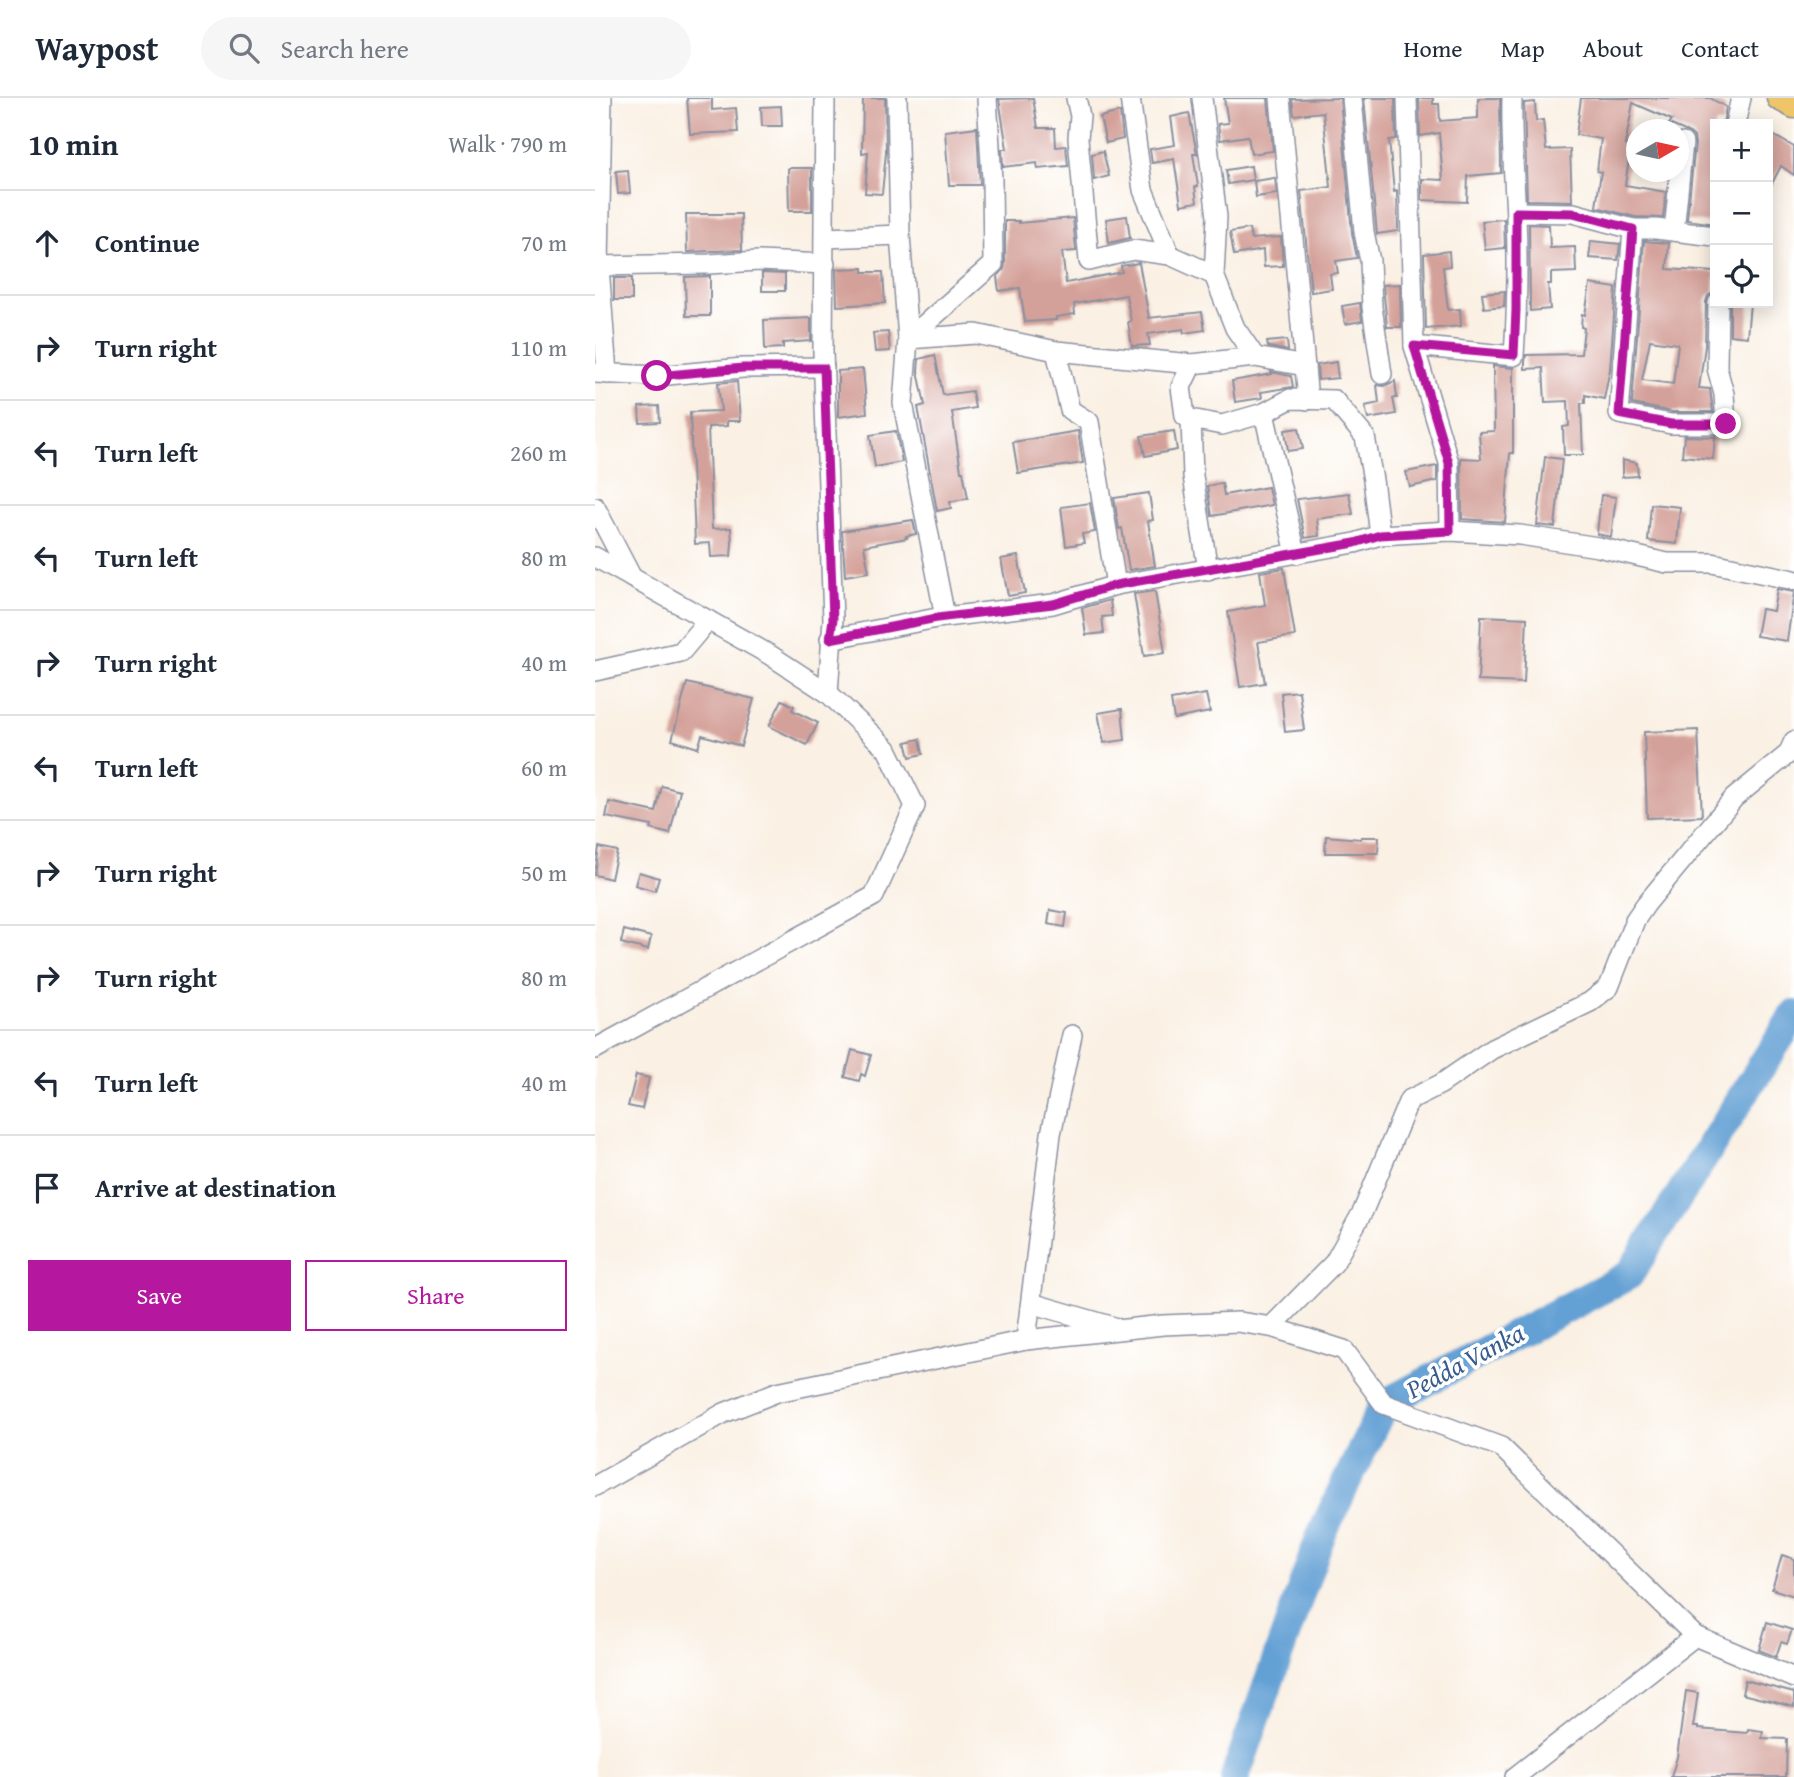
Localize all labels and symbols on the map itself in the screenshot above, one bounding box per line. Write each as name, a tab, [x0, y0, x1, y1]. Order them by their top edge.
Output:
north arrow	[1626, 119, 1689, 182]
route start	[641, 360, 672, 391]
route end	[1710, 408, 1741, 439]
water label: Pedda Vanka	[1398, 1313, 1531, 1408]

